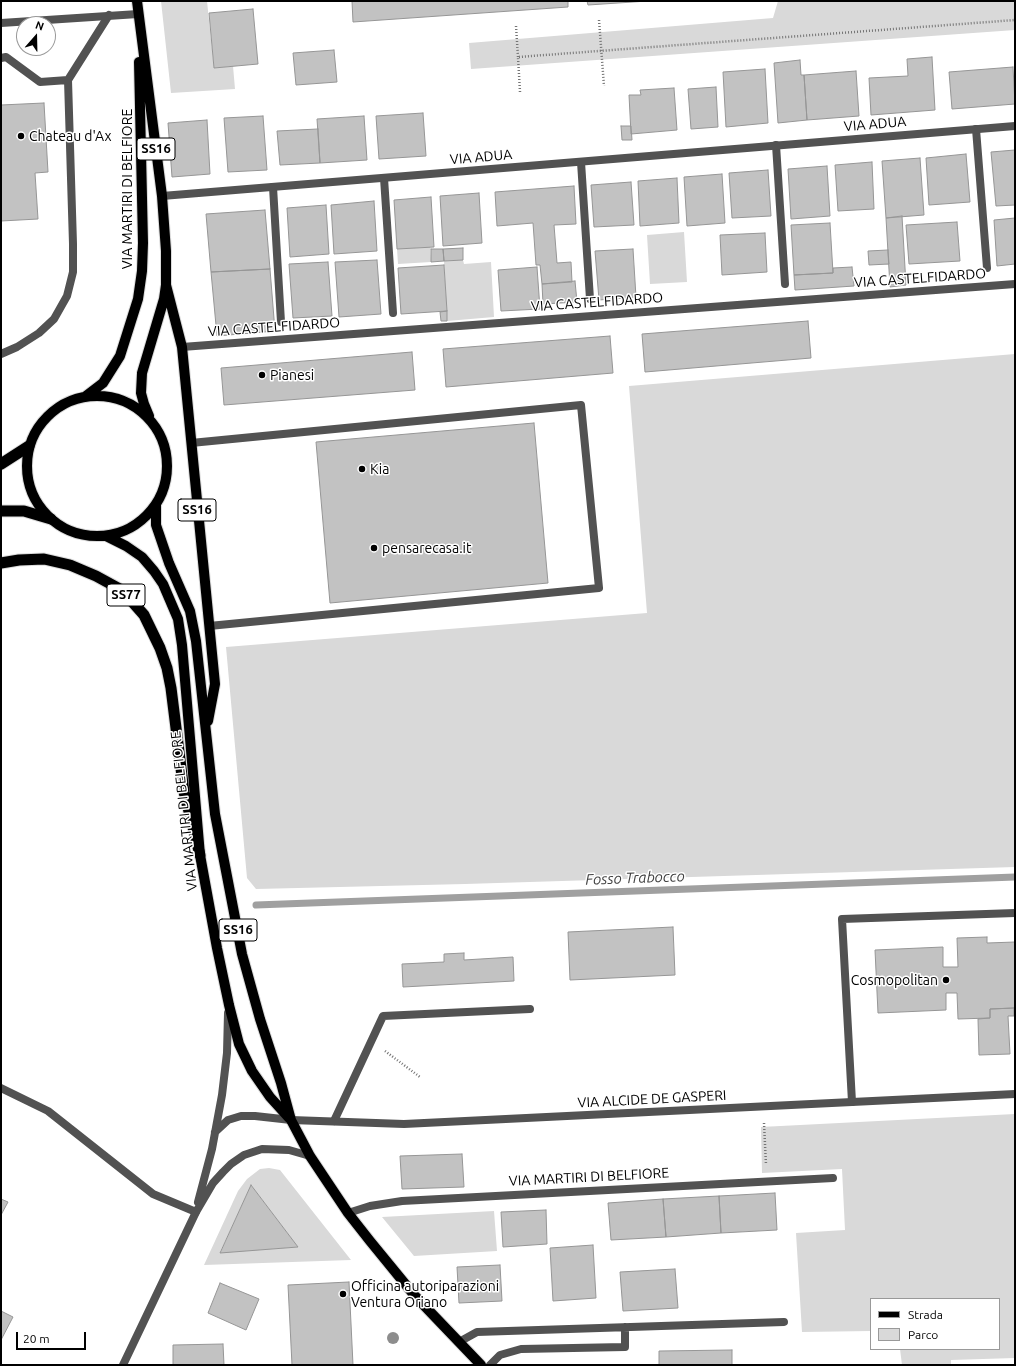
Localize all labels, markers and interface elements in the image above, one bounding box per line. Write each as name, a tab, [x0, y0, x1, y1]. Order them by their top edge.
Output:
north arrow	[16, 16, 56, 56]
text: N	[34, 19, 46, 33]
street label: VIA MARTIRI DI BELFIORE	[119, 109, 135, 269]
street label: VIA ADUA	[843, 113, 907, 135]
place label: Chateau d'Ax	[29, 128, 112, 144]
marker: Chateau d'Ax	[16, 131, 26, 141]
road number: SS16	[137, 138, 175, 160]
street label: VIA ADUA	[449, 146, 513, 168]
street label: VIA CASTELFIDARDO	[853, 265, 987, 291]
street label: VIA CASTELFIDARDO	[530, 289, 664, 315]
street label: VIA CASTELFIDARDO	[207, 314, 341, 340]
place label: Pianesi	[270, 367, 314, 383]
marker: Pianesi	[257, 370, 267, 380]
place label: Kia	[370, 461, 389, 477]
marker: Kia	[357, 464, 367, 474]
road number: SS16	[178, 499, 216, 521]
place label: pensarecasa.it	[382, 540, 471, 556]
marker: pensarecasa.it	[369, 543, 379, 553]
road number: SS77	[107, 584, 145, 606]
street label: VIA MARTIRI DI BELFIORE	[167, 730, 201, 892]
water label: Fosso Trabocco	[585, 867, 685, 889]
road number: SS16	[219, 919, 257, 941]
place label: Cosmopolitan	[851, 972, 938, 988]
marker: Cosmopolitan	[941, 975, 951, 985]
street label: VIA ALCIDE DE GASPERI	[577, 1087, 727, 1111]
street label: VIA MARTIRI DI BELFIORE	[508, 1164, 670, 1190]
place label: Officina autoriparazioni Ventura Oriano	[351, 1278, 499, 1310]
marker: Officina autoriparazioni Ventura Oriano	[338, 1289, 348, 1299]
legend	[870, 1298, 1000, 1350]
text: Strada	[908, 1308, 943, 1321]
scale bar	[18, 1324, 88, 1350]
text: Parco	[908, 1328, 938, 1341]
text: 20 m	[23, 1332, 50, 1345]

